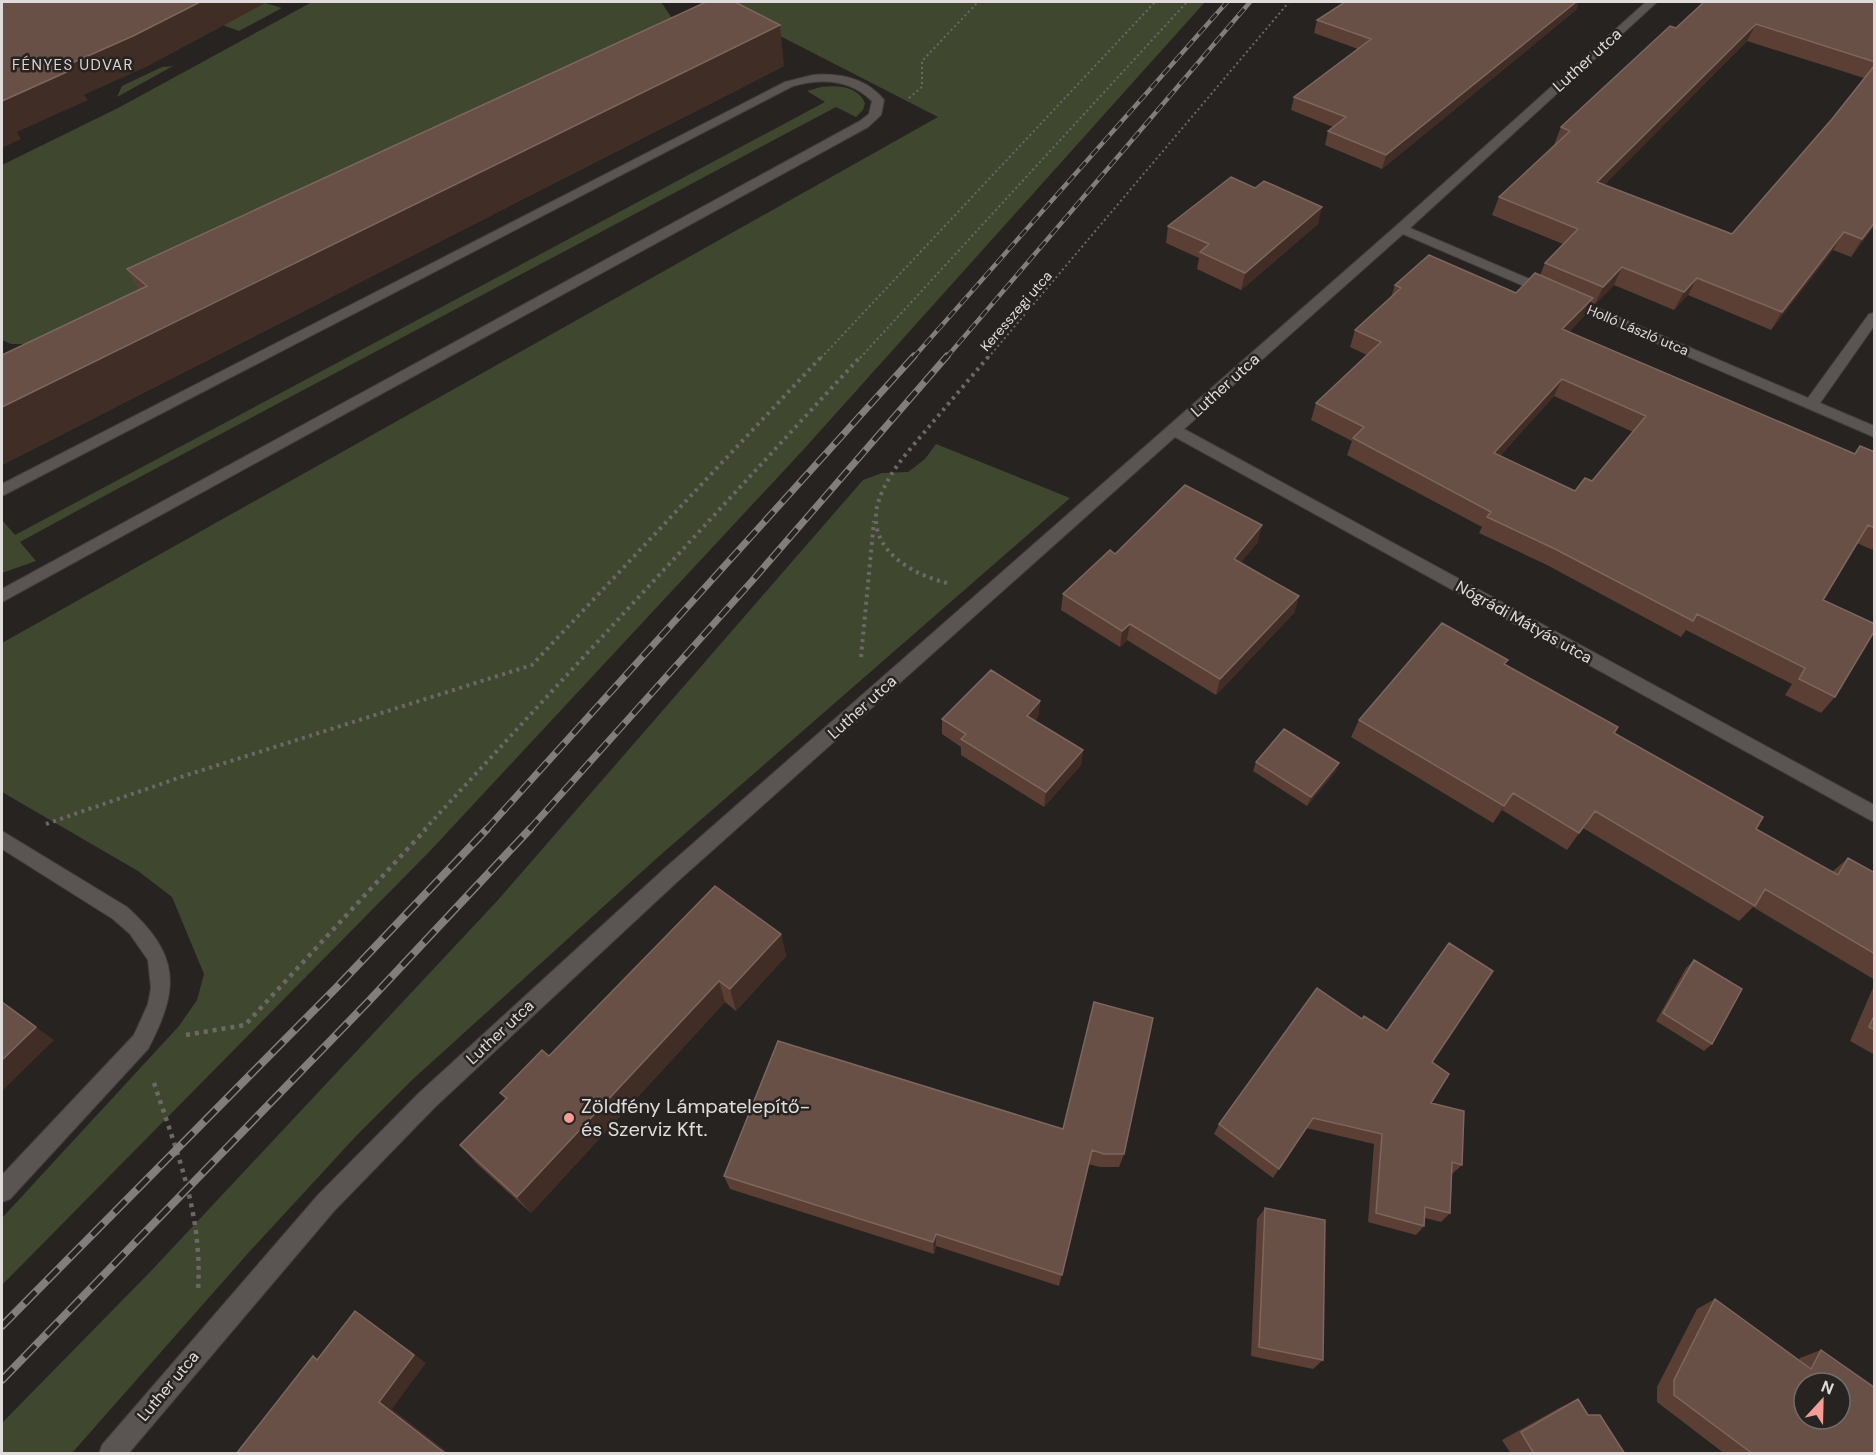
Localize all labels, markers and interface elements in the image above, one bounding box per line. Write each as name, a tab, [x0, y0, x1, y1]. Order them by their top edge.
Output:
street label: Luther utca	[1548, 24, 1626, 96]
district label: FÉNYES UDVAR	[12, 55, 134, 75]
street label: Keresszegi utca	[976, 267, 1056, 355]
street label: Holló László utca	[1584, 300, 1692, 360]
street label: Luther utca	[1186, 349, 1264, 421]
street label: Nógrádi Mátyás utca	[1452, 576, 1596, 668]
street label: Luther utca	[823, 671, 901, 743]
street label: Luther utca	[462, 995, 538, 1069]
place label: Zöldfény Lámpatelepítő- és Szerviz Kft.	[581, 1093, 810, 1142]
marker: Zöldfény Lámpatelepítő- és Szerviz Kft.	[562, 1111, 576, 1125]
street label: Luther utca	[133, 1347, 203, 1425]
north arrow	[1792, 1371, 1852, 1431]
text: N	[1818, 1376, 1837, 1399]

